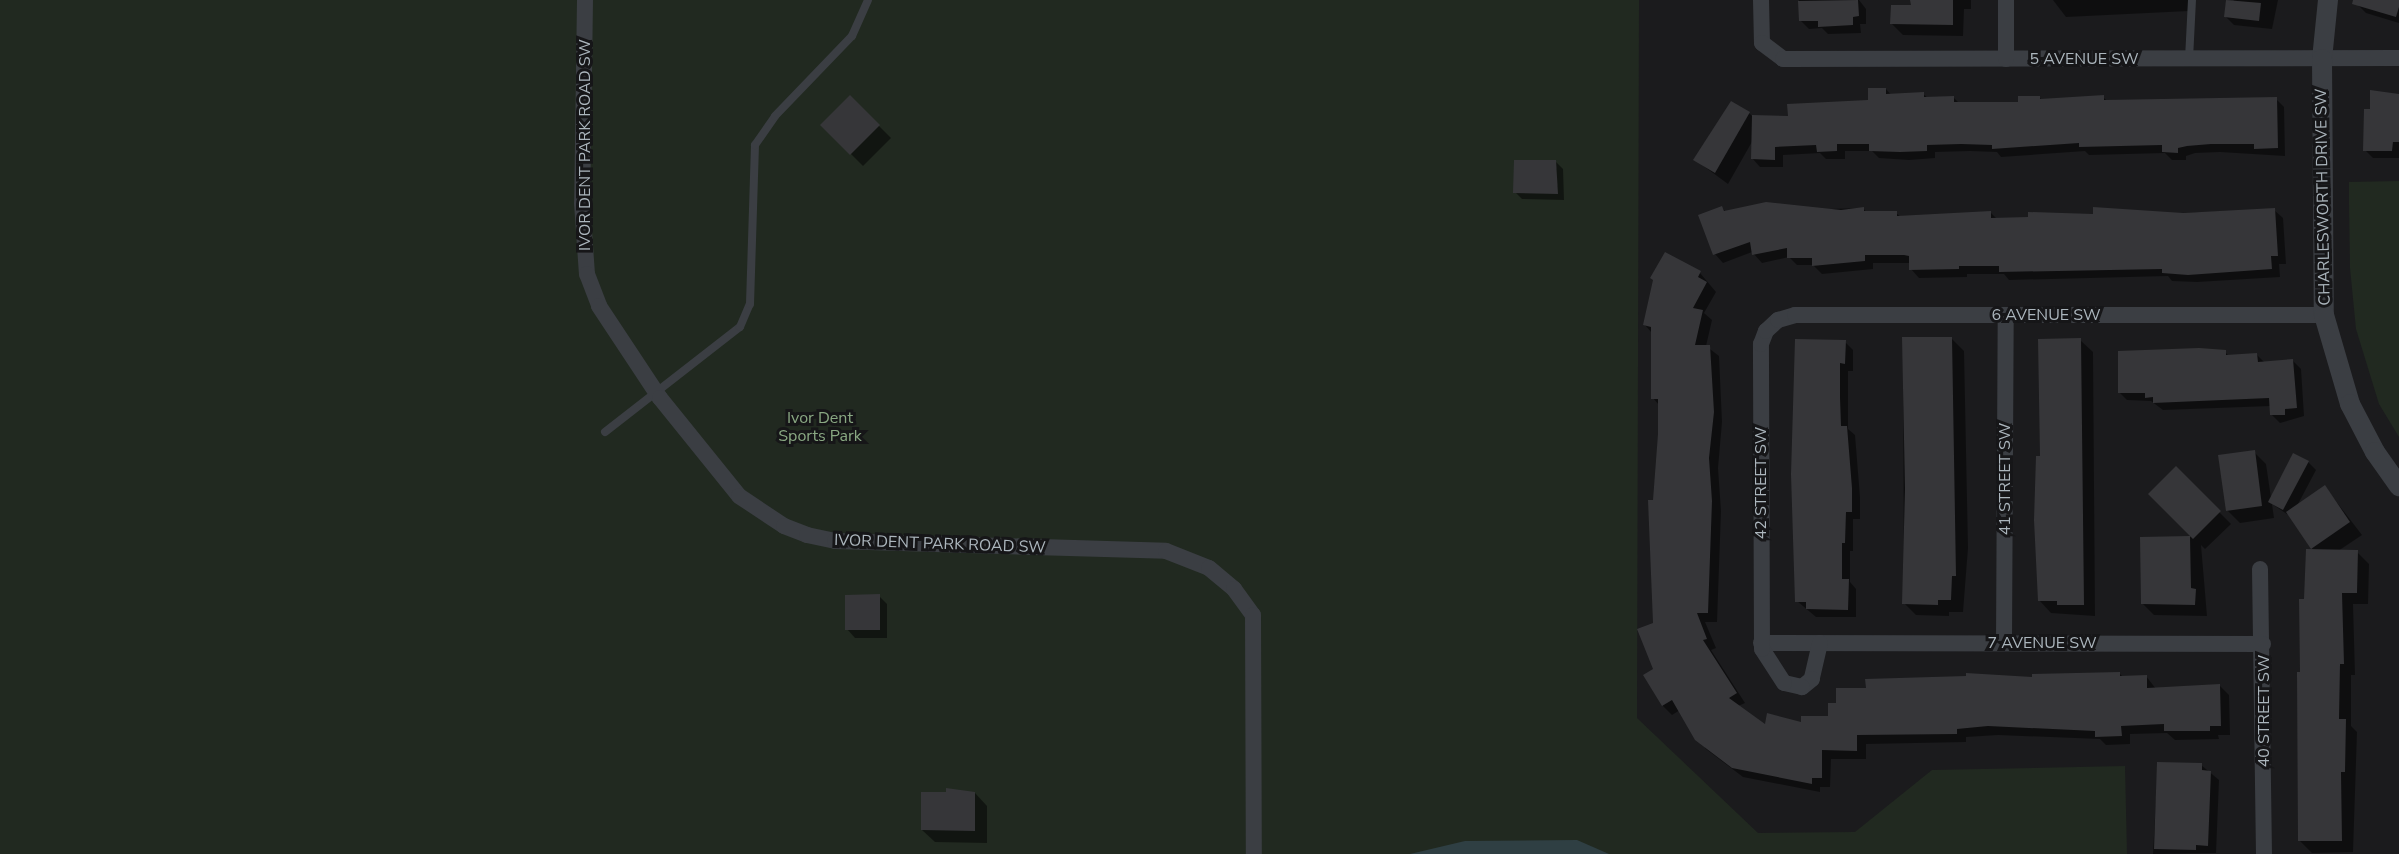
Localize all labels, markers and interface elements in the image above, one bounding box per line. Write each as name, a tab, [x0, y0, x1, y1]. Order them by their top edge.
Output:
street label: IVOR DENT PARK ROAD SW	[575, 39, 595, 251]
street label: 5 AVENUE SW	[2029, 49, 2139, 69]
street label: CHARLESWORTH DRIVE SW	[2312, 88, 2334, 306]
street label: 6 AVENUE SW	[1991, 305, 2101, 325]
park label: Ivor Dent Sports Park	[778, 408, 862, 446]
street label: 41 STREET SW	[1995, 423, 2015, 535]
street label: 42 STREET SW	[1751, 427, 1771, 539]
street label: IVOR DENT PARK ROAD SW	[834, 531, 1046, 557]
street label: 7 AVENUE SW	[1987, 633, 2097, 653]
street label: 40 STREET SW	[2254, 655, 2274, 767]

